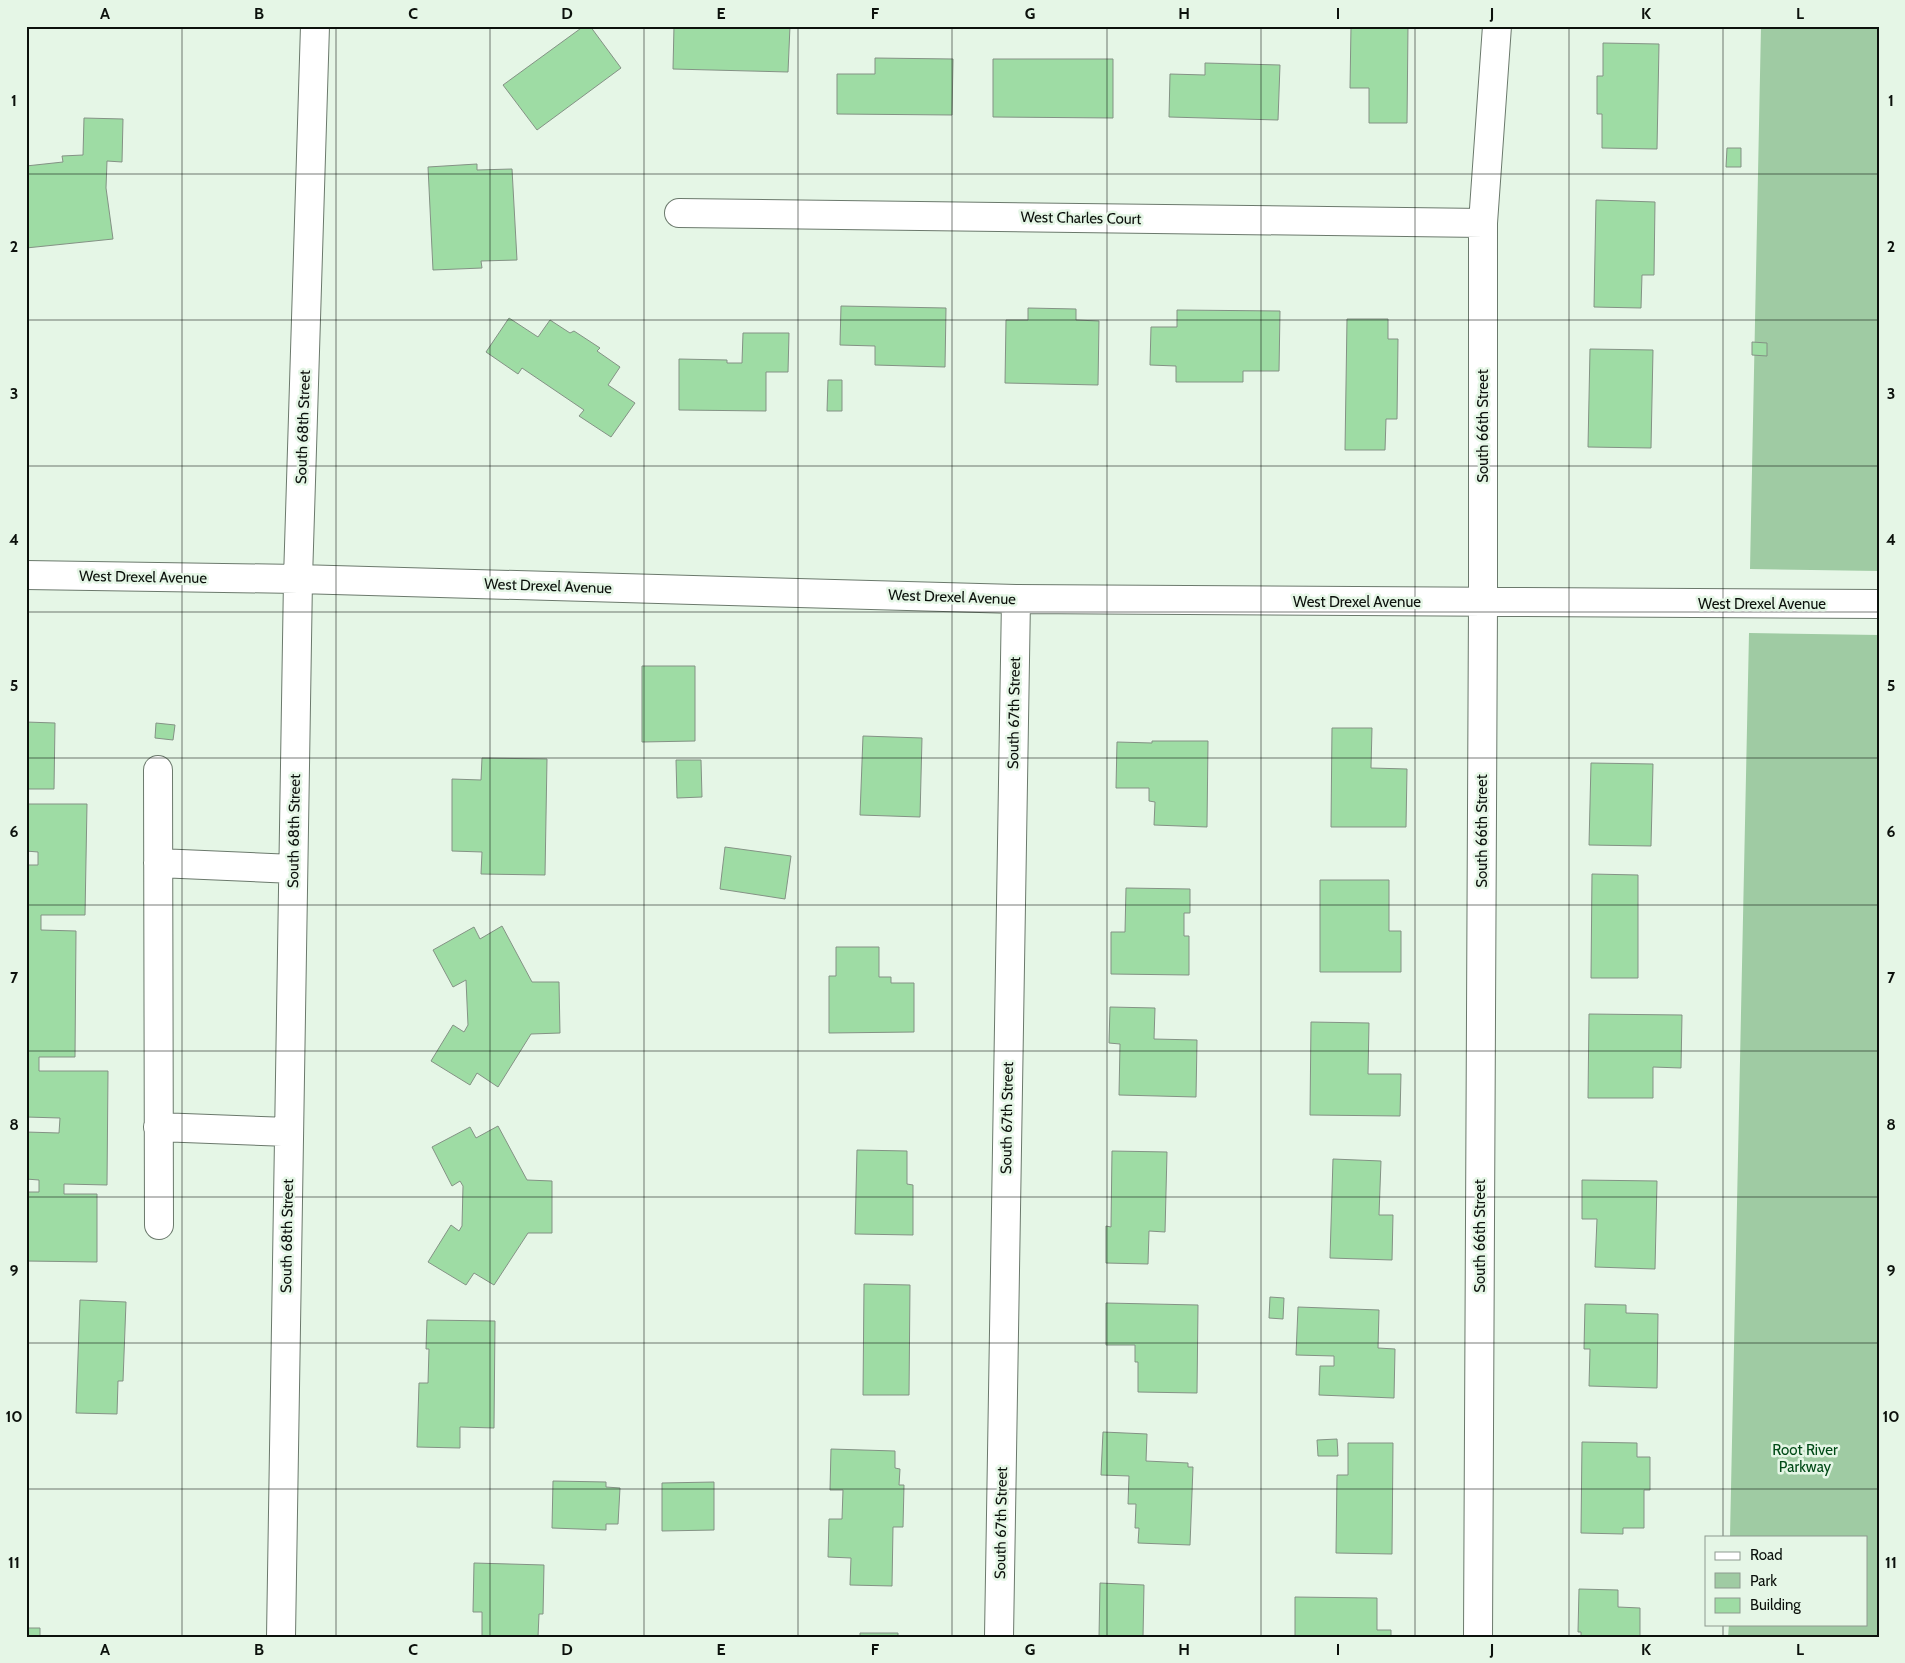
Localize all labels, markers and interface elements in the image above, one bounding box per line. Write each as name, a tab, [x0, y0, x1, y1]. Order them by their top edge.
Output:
text: A	[100, 4, 110, 23]
text: B	[254, 4, 264, 23]
text: C	[408, 4, 418, 23]
text: D	[561, 4, 573, 23]
text: E	[716, 4, 726, 23]
text: F	[871, 4, 880, 23]
text: G	[1025, 4, 1035, 23]
text: H	[1178, 4, 1190, 23]
text: I	[1336, 4, 1340, 23]
text: J	[1489, 4, 1494, 23]
text: K	[1641, 4, 1651, 23]
text: L	[1796, 4, 1804, 23]
text: 1	[11, 91, 17, 110]
text: 1	[1888, 91, 1894, 110]
street label: West Charles Court	[1020, 208, 1142, 228]
text: 2	[10, 237, 18, 256]
text: 2	[1887, 237, 1895, 256]
street label: South 66th Street	[1474, 369, 1492, 483]
street label: South 68th Street	[292, 370, 314, 484]
text: 3	[10, 384, 18, 403]
text: 3	[1887, 384, 1895, 403]
text: 4	[9, 530, 19, 549]
text: 4	[1886, 530, 1896, 549]
street label: West Drexel Avenue	[79, 567, 207, 587]
street label: West Drexel Avenue	[484, 575, 613, 597]
street label: West Drexel Avenue	[888, 586, 1017, 608]
street label: West Drexel Avenue	[1293, 593, 1421, 611]
street label: West Drexel Avenue	[1698, 595, 1826, 613]
street label: South 67th Street	[1004, 657, 1024, 769]
text: 5	[10, 676, 18, 695]
text: 5	[1887, 676, 1895, 695]
street label: South 68th Street	[284, 774, 304, 888]
street label: South 66th Street	[1473, 774, 1491, 888]
text: 6	[10, 822, 19, 841]
text: 6	[1887, 822, 1896, 841]
text: 7	[10, 968, 19, 987]
text: 7	[1887, 968, 1896, 987]
street label: South 67th Street	[997, 1062, 1017, 1174]
text: 8	[9, 1115, 19, 1134]
text: 8	[1886, 1115, 1896, 1134]
street label: South 68th Street	[277, 1179, 297, 1293]
street label: South 66th Street	[1471, 1179, 1489, 1293]
text: 9	[10, 1261, 19, 1280]
text: 9	[1887, 1261, 1896, 1280]
text: 10	[5, 1407, 23, 1426]
text: 10	[1882, 1407, 1900, 1426]
park label: Root River Parkway	[1772, 1441, 1838, 1476]
street label: South 67th Street	[991, 1467, 1011, 1579]
legend	[1705, 1536, 1868, 1626]
text: Road	[1750, 1546, 1783, 1564]
text: 11	[8, 1553, 20, 1572]
text: 11	[1885, 1553, 1897, 1572]
text: Park	[1750, 1572, 1777, 1590]
text: Building	[1750, 1596, 1801, 1614]
text: A	[100, 1640, 110, 1659]
text: B	[254, 1640, 264, 1659]
text: C	[408, 1640, 418, 1659]
text: D	[561, 1640, 573, 1659]
text: E	[716, 1640, 726, 1659]
text: F	[871, 1640, 880, 1659]
text: G	[1025, 1640, 1035, 1659]
text: H	[1178, 1640, 1190, 1659]
text: I	[1336, 1640, 1340, 1659]
text: J	[1489, 1640, 1494, 1659]
text: K	[1641, 1640, 1651, 1659]
text: L	[1796, 1640, 1804, 1659]

